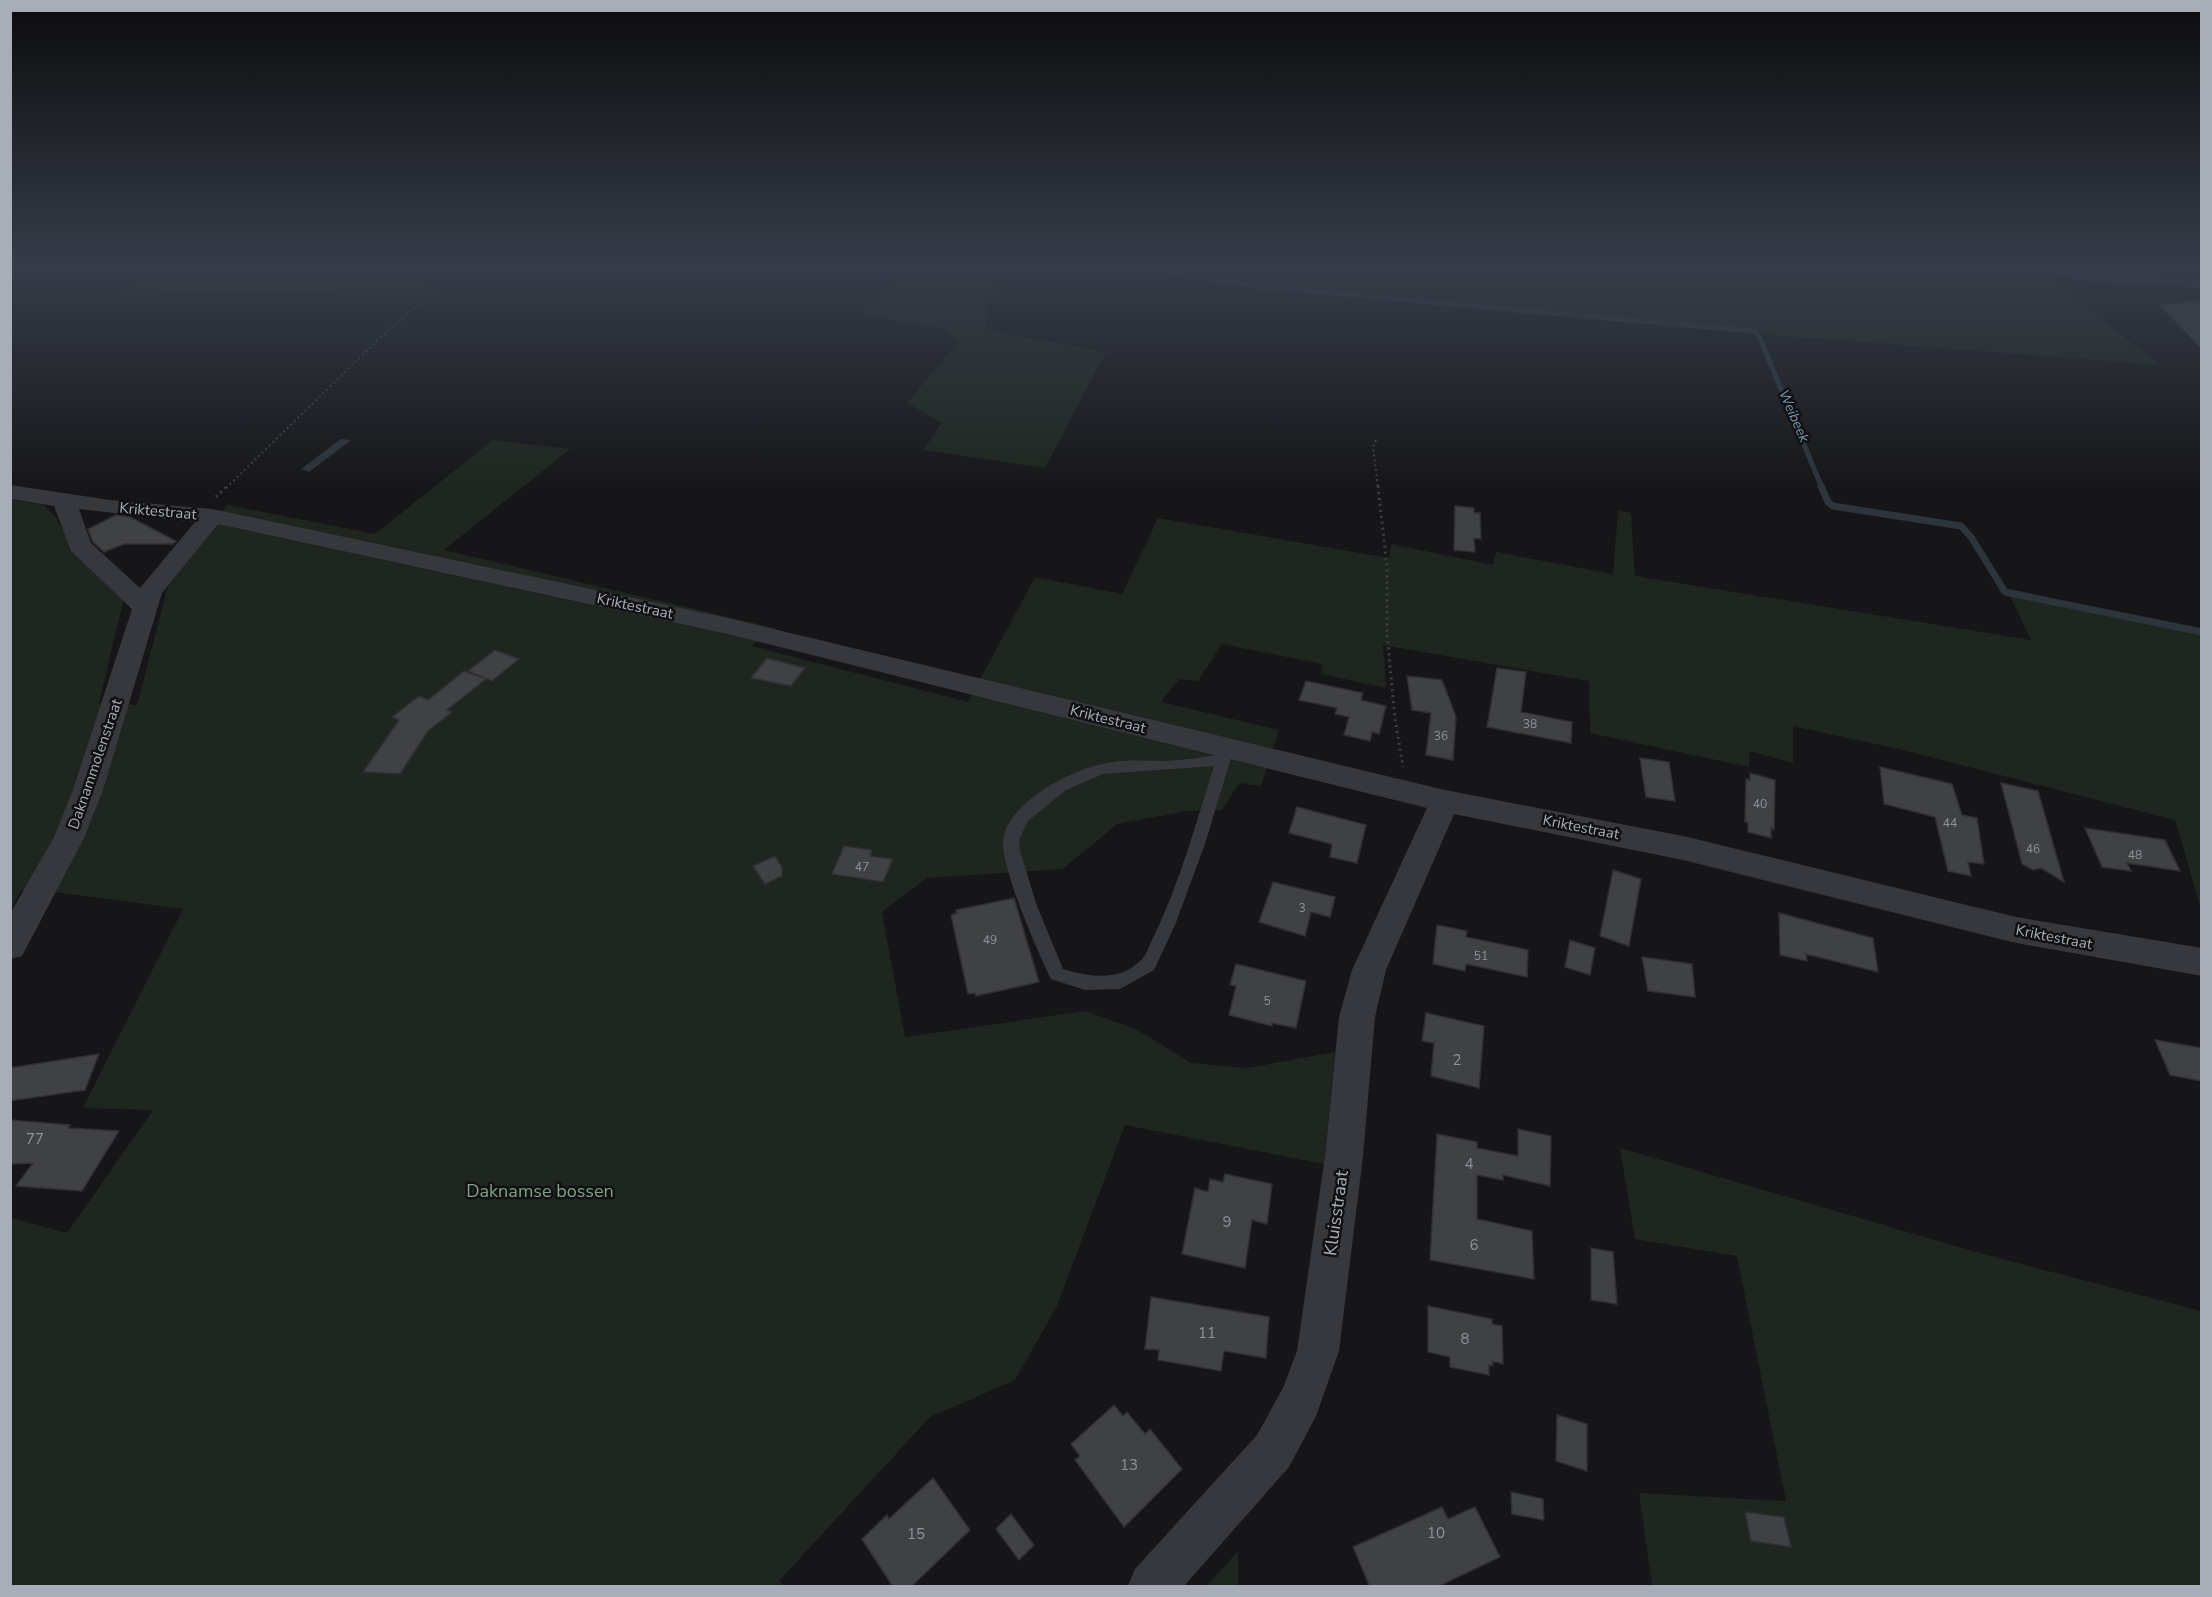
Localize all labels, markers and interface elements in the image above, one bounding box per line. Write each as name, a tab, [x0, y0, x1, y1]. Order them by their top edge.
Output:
water label: Weibeek	[1774, 387, 1814, 446]
street label: Kriktestraat	[119, 498, 198, 524]
street label: Kriktestraat	[595, 588, 676, 624]
street label: Daknammolenstraat	[63, 695, 127, 832]
street label: Kriktestraat	[1068, 700, 1149, 738]
house number: 38	[1523, 716, 1537, 732]
house number: 36	[1434, 728, 1448, 744]
house number: 40	[1753, 796, 1767, 812]
street label: Kriktestraat	[1541, 810, 1622, 844]
house number: 44	[1943, 815, 1957, 831]
house number: 46	[2026, 841, 2040, 857]
house number: 48	[2128, 847, 2142, 863]
house number: 47	[855, 859, 869, 875]
house number: 3	[1298, 900, 1306, 916]
street label: Kriktestraat	[2014, 920, 2095, 954]
house number: 49	[983, 932, 997, 948]
house number: 51	[1474, 948, 1488, 964]
house number: 5	[1263, 993, 1271, 1009]
house number: 2	[1452, 1050, 1462, 1070]
house number: 77	[26, 1129, 44, 1149]
house number: 4	[1464, 1154, 1474, 1174]
street label: Kluisstraat	[1318, 1168, 1354, 1257]
park label: Daknamse bossen	[466, 1179, 614, 1203]
house number: 9	[1222, 1212, 1232, 1232]
house number: 6	[1469, 1235, 1479, 1255]
house number: 11	[1198, 1323, 1216, 1343]
house number: 8	[1460, 1329, 1470, 1349]
house number: 13	[1120, 1455, 1138, 1475]
house number: 10	[1427, 1523, 1445, 1543]
house number: 15	[907, 1524, 925, 1544]

